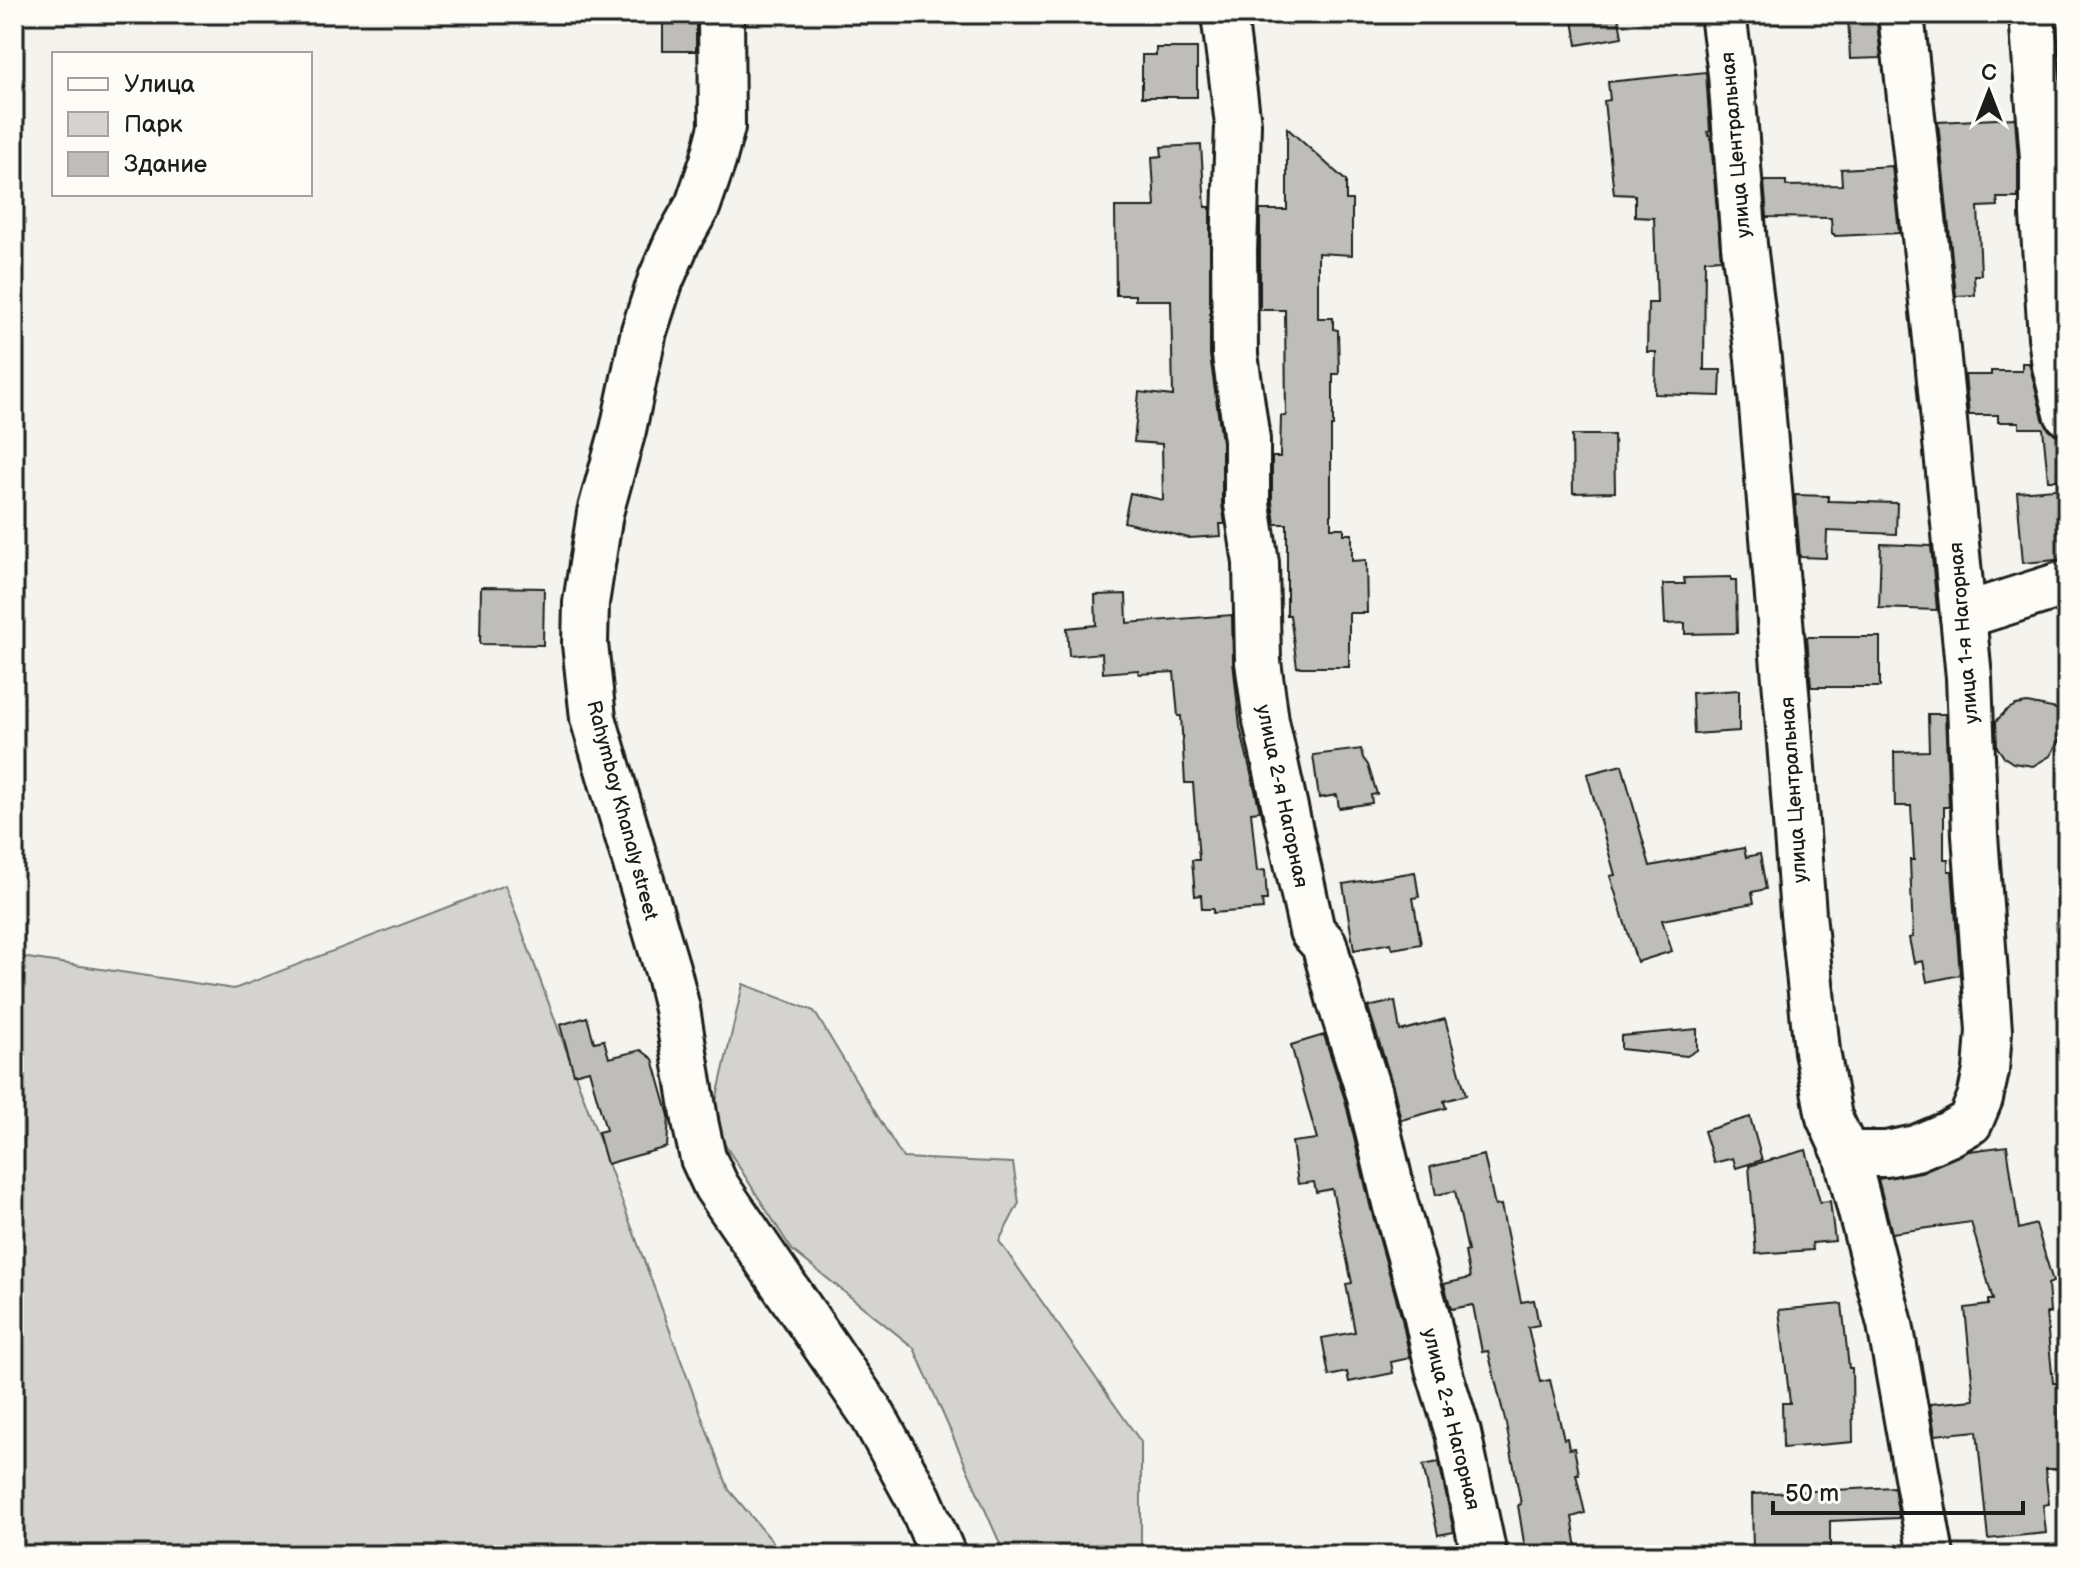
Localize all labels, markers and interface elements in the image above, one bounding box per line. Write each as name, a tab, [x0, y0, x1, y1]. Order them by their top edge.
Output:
street label: улица Центральная	[1716, 51, 1756, 239]
legend	[52, 52, 312, 196]
north arrow	[1949, 52, 2029, 132]
text: С	[1981, 60, 1997, 87]
text: Улица	[124, 70, 195, 99]
text: Парк	[124, 110, 183, 139]
text: Здание	[124, 150, 207, 179]
street label: улица 1-я Нагорная	[1944, 541, 1984, 725]
street label: улица Центральная	[1776, 696, 1812, 884]
street label: Rahymbay Khanaly street	[581, 698, 663, 923]
street label: улица 2-я Нагорная	[1251, 703, 1313, 890]
street label: улица 2-я Нагорная	[1417, 1326, 1485, 1513]
scale bar	[1773, 1465, 2023, 1515]
text: 50 m	[1785, 1479, 1839, 1508]

